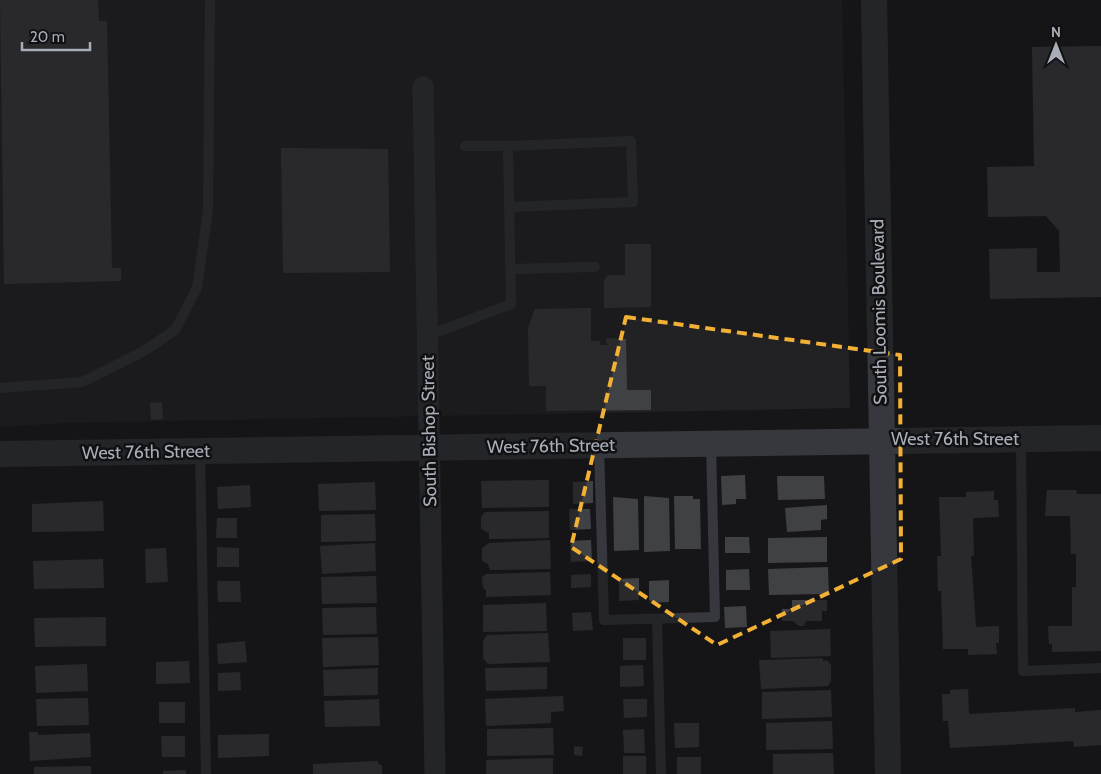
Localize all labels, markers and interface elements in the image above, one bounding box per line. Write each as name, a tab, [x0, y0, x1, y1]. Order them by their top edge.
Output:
scale bar	[22, 20, 90, 52]
north arrow	[1031, 20, 1081, 70]
text: N	[1051, 23, 1061, 41]
text: 20 m	[30, 28, 65, 46]
street label: South Loomis Boulevard	[866, 219, 892, 405]
street label: South Bishop Street	[417, 355, 441, 507]
street label: West 76th Street	[891, 428, 1019, 450]
street label: West 76th Street	[487, 434, 615, 458]
street label: West 76th Street	[82, 440, 210, 464]

